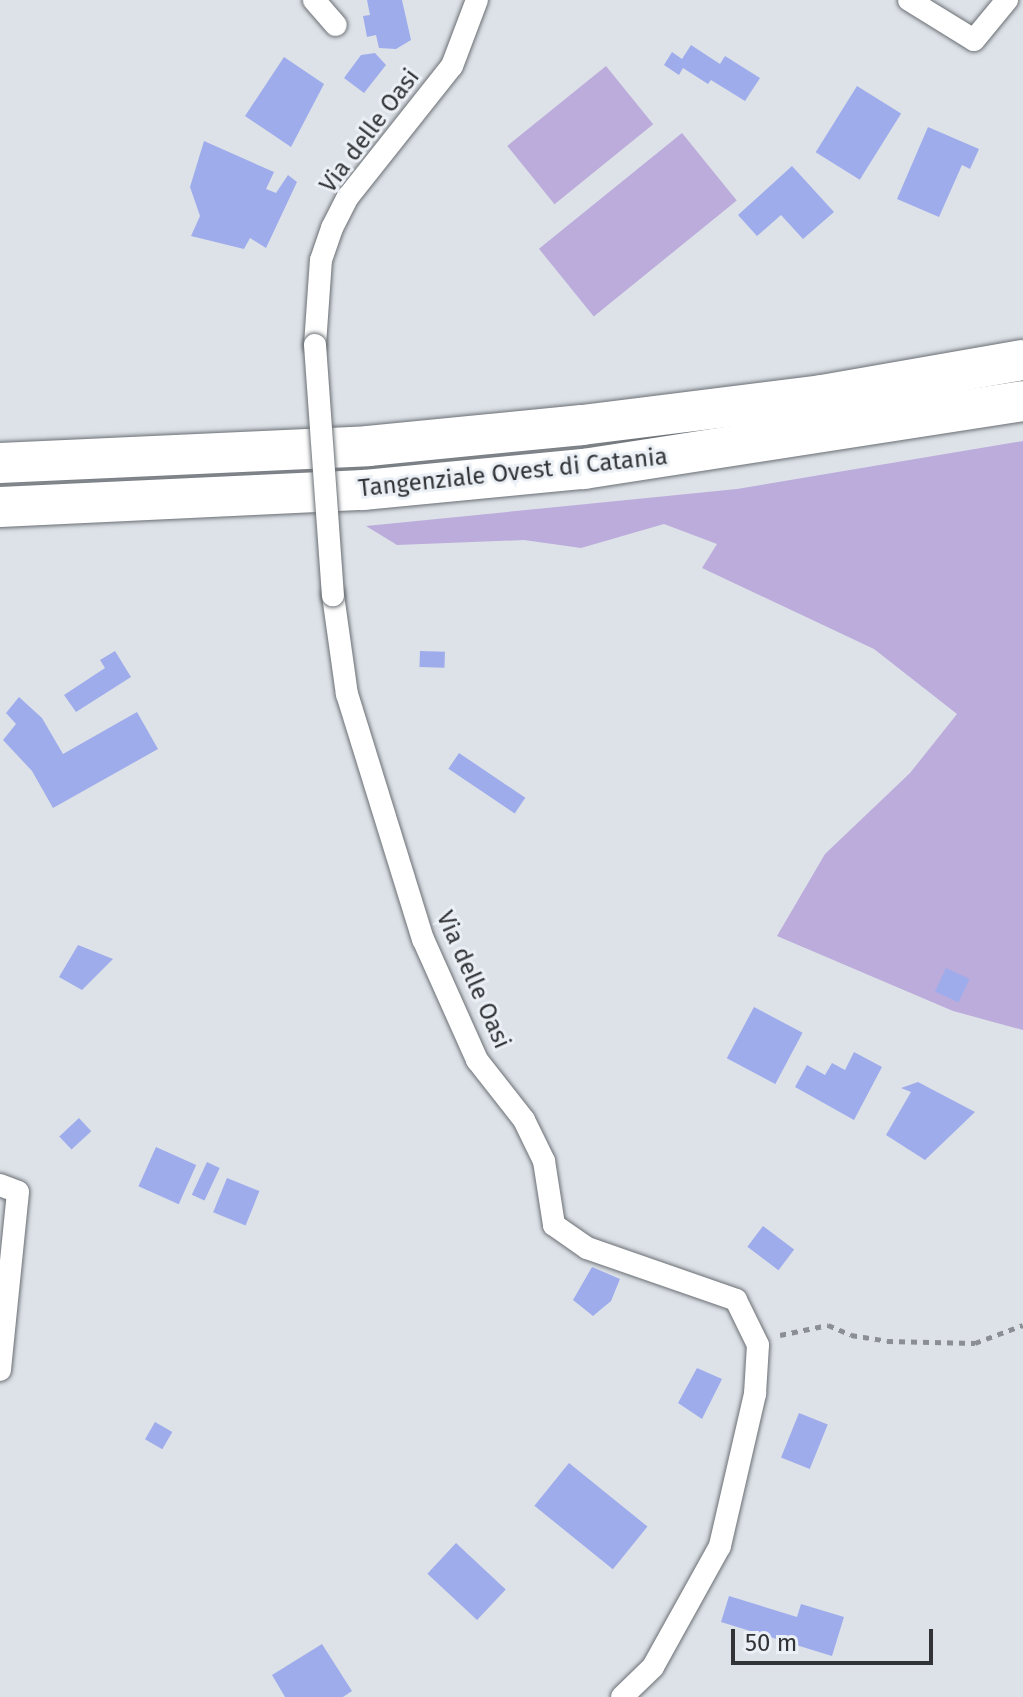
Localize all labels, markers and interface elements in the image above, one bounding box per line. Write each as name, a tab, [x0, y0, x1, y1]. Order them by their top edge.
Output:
street label: Via delle Oasi	[314, 63, 426, 199]
street label: Tangenziale Ovest di Catania	[357, 442, 669, 504]
street label: Via delle Oasi	[430, 907, 516, 1053]
scale bar	[735, 1613, 937, 1663]
text: 50 m	[745, 1629, 797, 1657]

